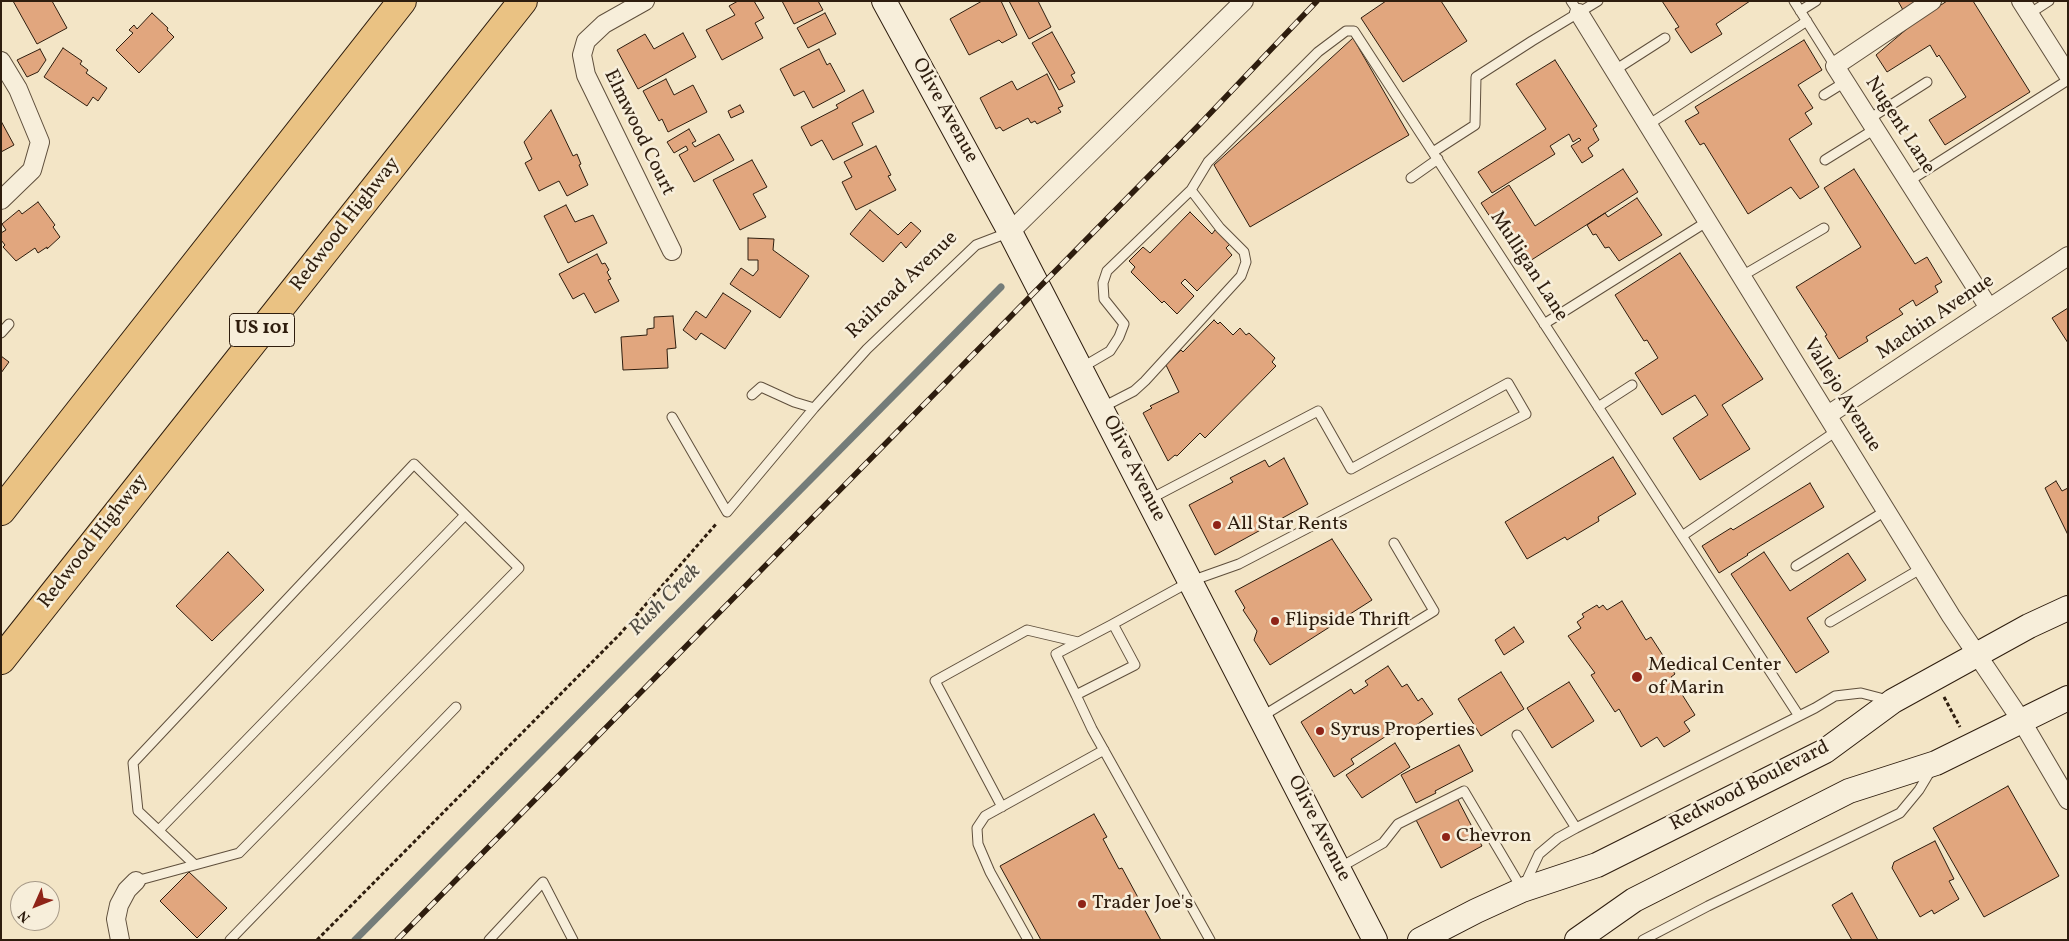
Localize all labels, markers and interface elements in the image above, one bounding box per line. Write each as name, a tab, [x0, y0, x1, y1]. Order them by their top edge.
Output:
street label: Olive Avenue	[905, 55, 983, 167]
street label: Elmwood Court	[597, 66, 679, 200]
street label: Nugent Lane	[1859, 73, 1939, 179]
street label: Redwood Highway	[286, 153, 406, 297]
street label: Mulligan Lane	[1484, 208, 1572, 326]
street label: Railroad Avenue	[842, 227, 964, 345]
street label: Machin Avenue	[1873, 270, 1999, 366]
road number: US 101	[230, 314, 294, 346]
street label: Vallejo Avenue	[1797, 335, 1885, 457]
street label: Olive Avenue	[1096, 412, 1170, 526]
street label: Redwood Highway	[34, 470, 154, 614]
place label: All Star Rents	[1227, 513, 1348, 537]
marker: All Star Rents	[1211, 519, 1223, 531]
water label: Rush Creek	[625, 560, 707, 642]
place label: Flipside Thrift	[1285, 609, 1410, 633]
marker: Flipside Thrift	[1269, 615, 1281, 627]
place label: Medical Center of Marin	[1648, 654, 1781, 701]
marker: Medical Center of Marin	[1630, 670, 1644, 684]
place label: Syrus Properties	[1330, 719, 1475, 743]
marker: Syrus Properties	[1314, 725, 1326, 737]
street label: Redwood Boulevard	[1666, 736, 1834, 838]
street label: Olive Avenue	[1281, 772, 1355, 886]
place label: Chevron	[1456, 825, 1532, 849]
marker: Chevron	[1440, 831, 1452, 843]
north arrow	[10, 881, 60, 931]
place label: Trader Joe's	[1092, 892, 1193, 916]
marker: Trader Joe's	[1076, 898, 1088, 910]
text: N	[14, 906, 35, 926]

